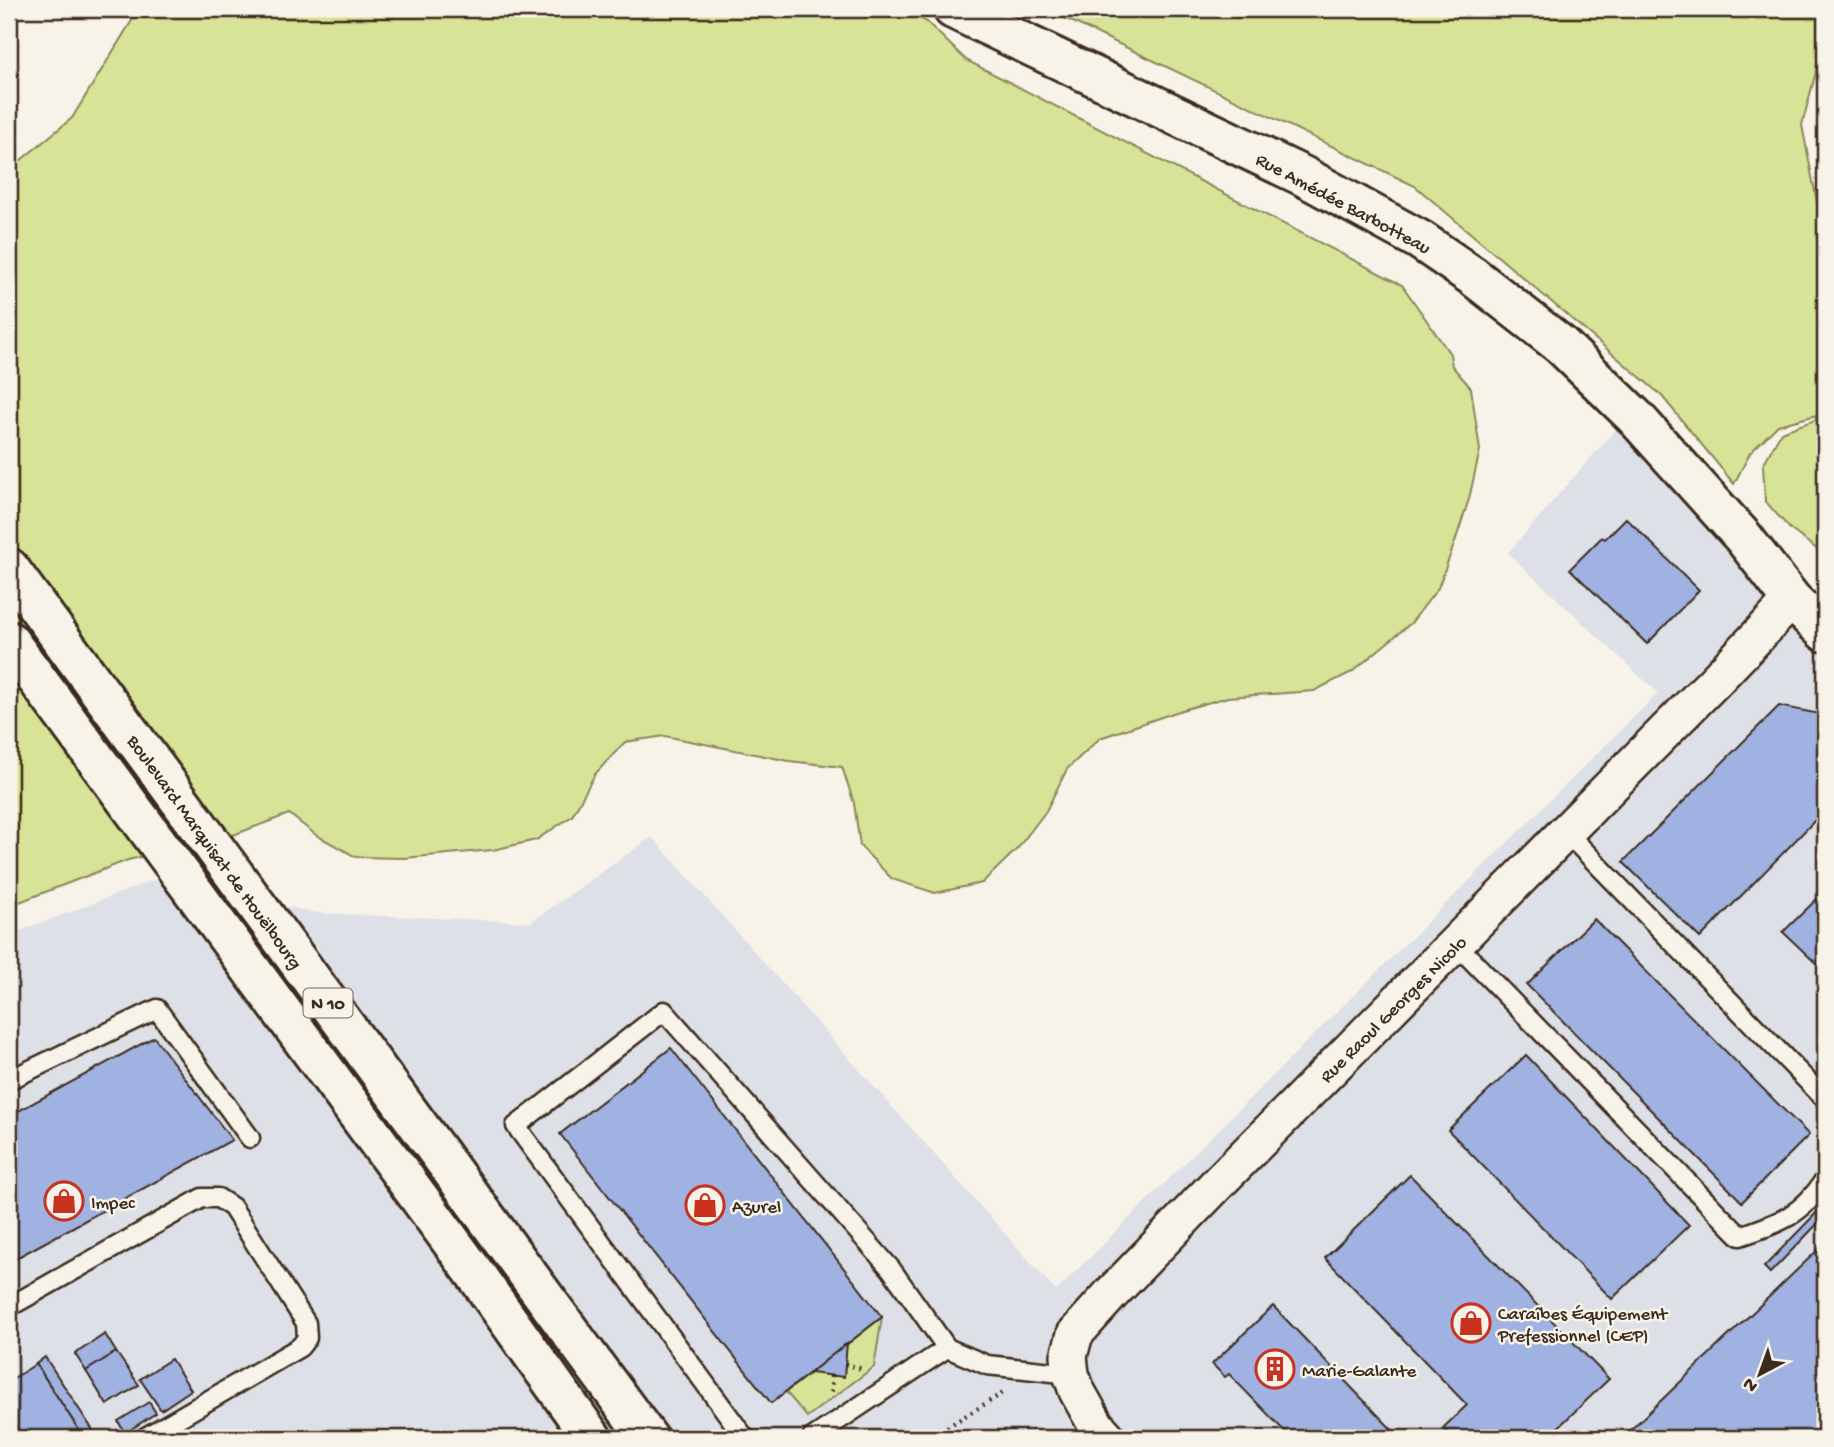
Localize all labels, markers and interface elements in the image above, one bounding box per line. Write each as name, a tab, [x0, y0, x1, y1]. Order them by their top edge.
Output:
street label: Rue Amédée Barbotteau	[1251, 149, 1434, 261]
street label: Boulevard Marquisat de Houëlbourg	[120, 731, 306, 975]
street label: Rue Raoul Georges Nicolo	[1316, 932, 1473, 1089]
road number: N 10	[304, 988, 352, 1018]
shop icon: Impec	[43, 1180, 85, 1222]
shop icon: Azurel	[684, 1184, 726, 1226]
place label: Impec	[91, 1193, 135, 1216]
place label: Azurel	[732, 1197, 781, 1220]
shop icon: Caraîbes Équipement Prefessionnel (CEP)	[1450, 1302, 1492, 1344]
place label: Caraîbes Équipement Prefessionnel (CEP)	[1497, 1304, 1669, 1349]
north arrow	[1726, 1338, 1796, 1408]
building icon: Marie-Galante	[1254, 1348, 1296, 1390]
place label: Marie-Galante	[1302, 1361, 1416, 1384]
text: N	[1739, 1371, 1763, 1397]

